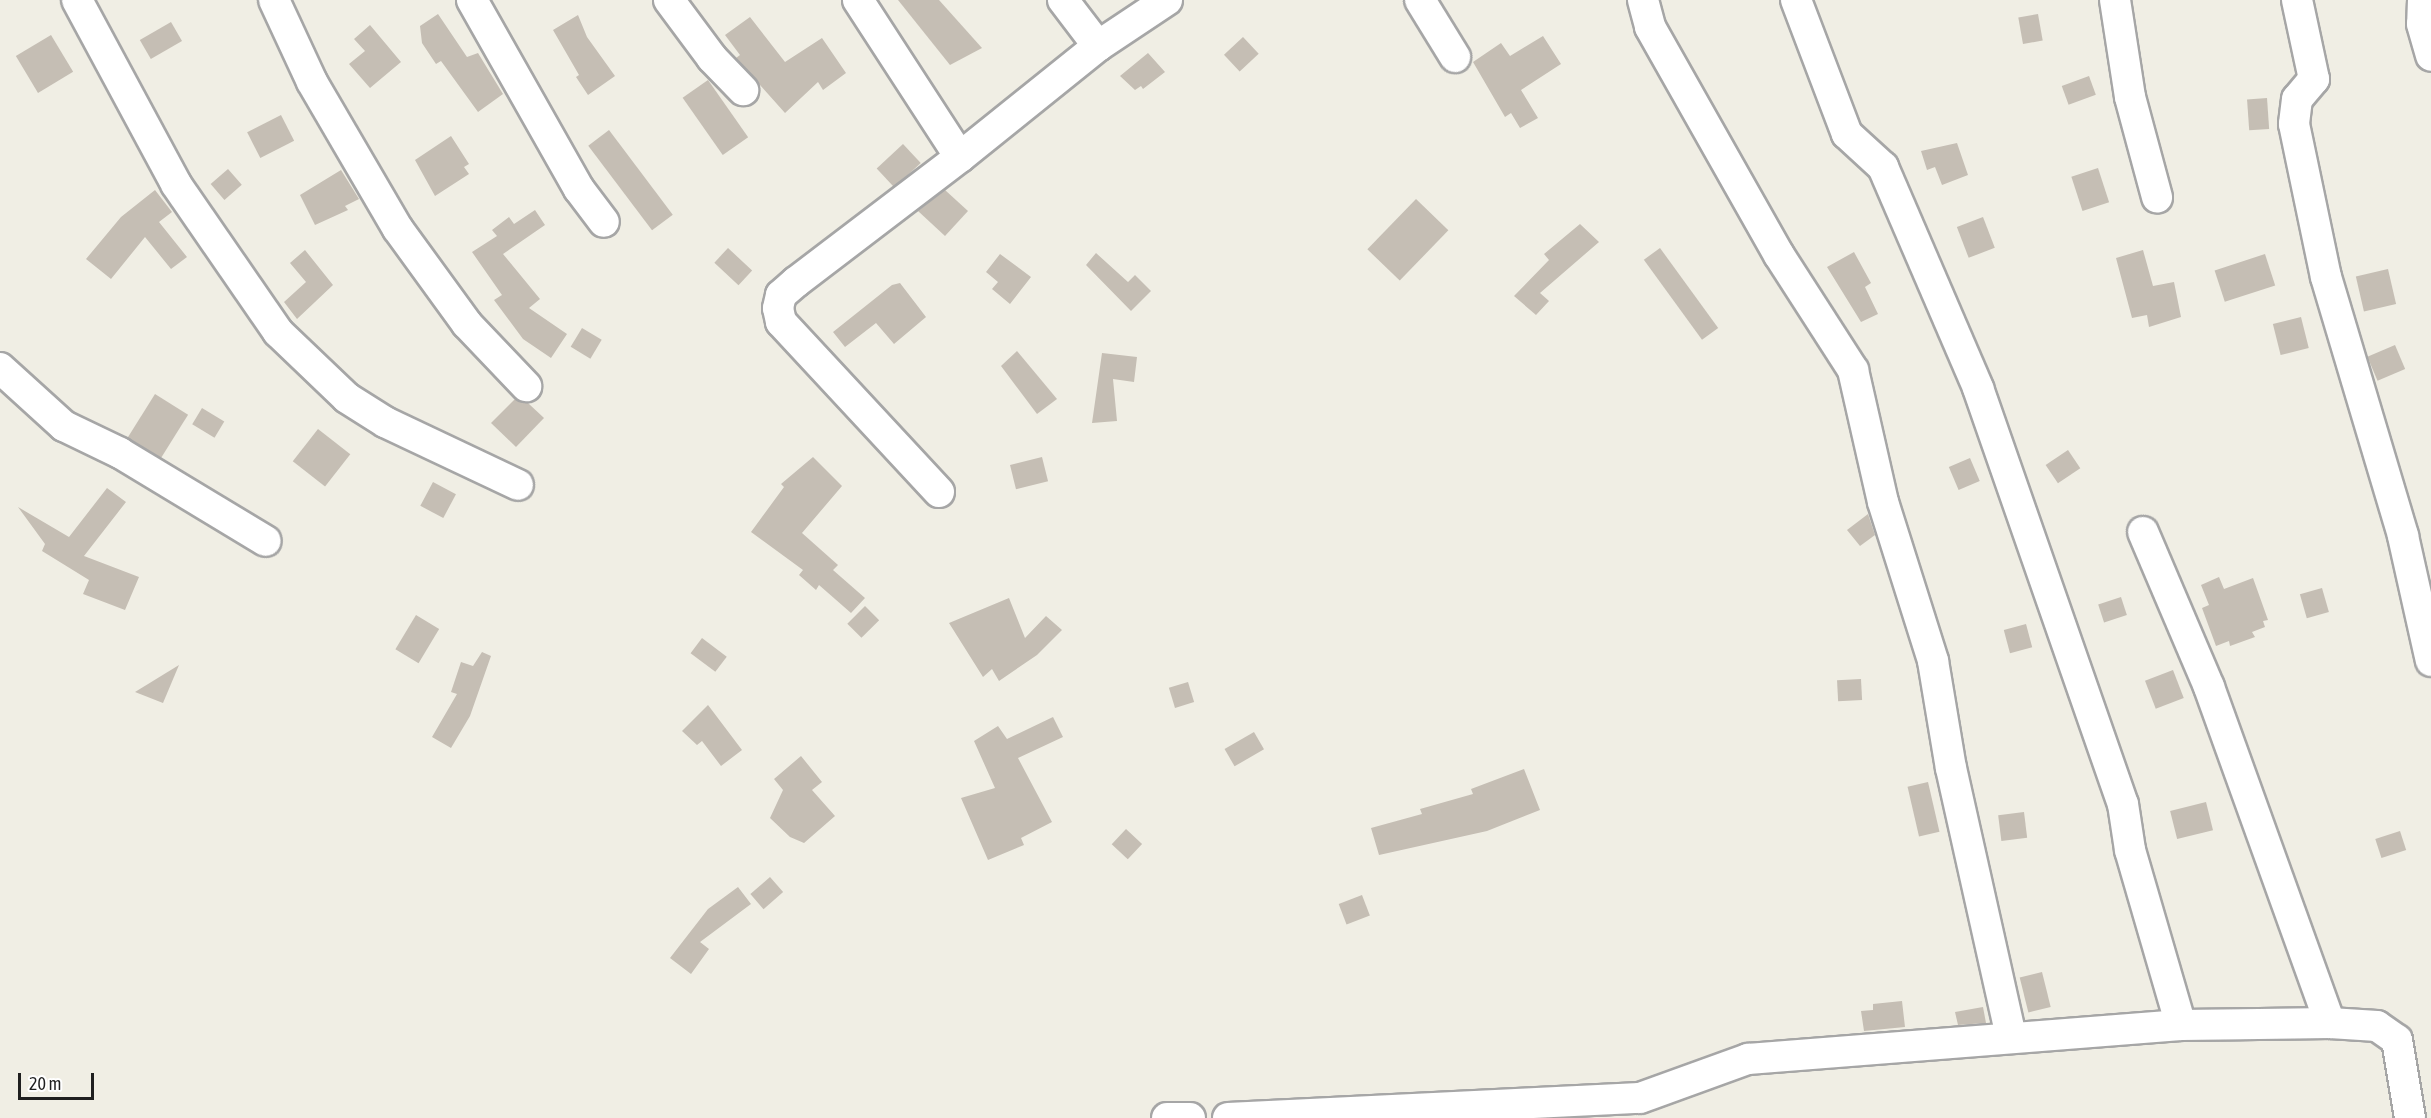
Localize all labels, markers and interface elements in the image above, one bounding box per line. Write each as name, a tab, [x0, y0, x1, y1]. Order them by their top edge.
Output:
scale bar	[21, 1061, 98, 1099]
text: 20 m	[29, 1073, 61, 1094]

